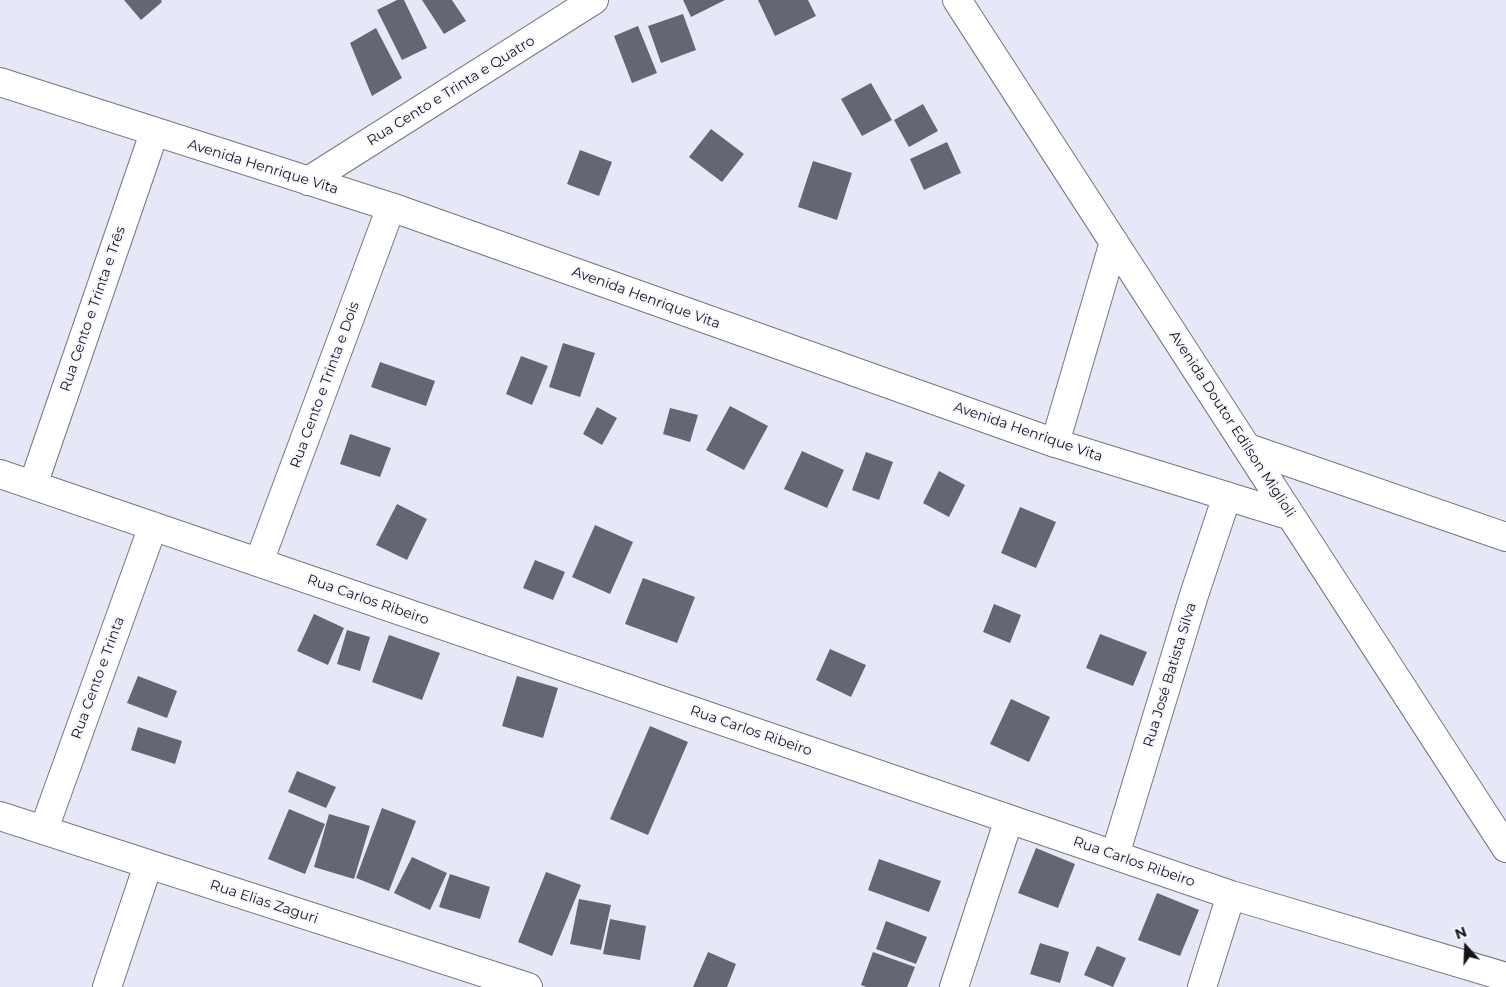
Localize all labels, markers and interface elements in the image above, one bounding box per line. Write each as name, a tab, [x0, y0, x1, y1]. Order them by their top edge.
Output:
street label: Rua Cento e Trinta e Quatro	[364, 32, 538, 150]
street label: Avenida Henrique Vita	[186, 136, 340, 198]
street label: Rua Cento e Trinta e Três	[57, 224, 129, 394]
street label: Avenida Henrique Vita	[570, 263, 722, 333]
street label: Rua Cento e Trinta e Dois	[287, 299, 363, 471]
street label: Avenida Doutor Edilson Miglioli	[1165, 328, 1299, 520]
street label: Avenida Henrique Vita	[951, 399, 1105, 465]
street label: Rua Carlos Ribeiro	[305, 571, 431, 629]
street label: Rua José Batista Silva	[1140, 601, 1200, 749]
street label: Rua Cento e Trinta	[68, 614, 128, 742]
street label: Rua Carlos Ribeiro	[688, 702, 814, 760]
street label: Rua Carlos Ribeiro	[1071, 833, 1197, 891]
street label: Rua Elias Zaguri	[208, 877, 320, 927]
north arrow	[1441, 922, 1491, 972]
text: N	[1452, 923, 1469, 943]

